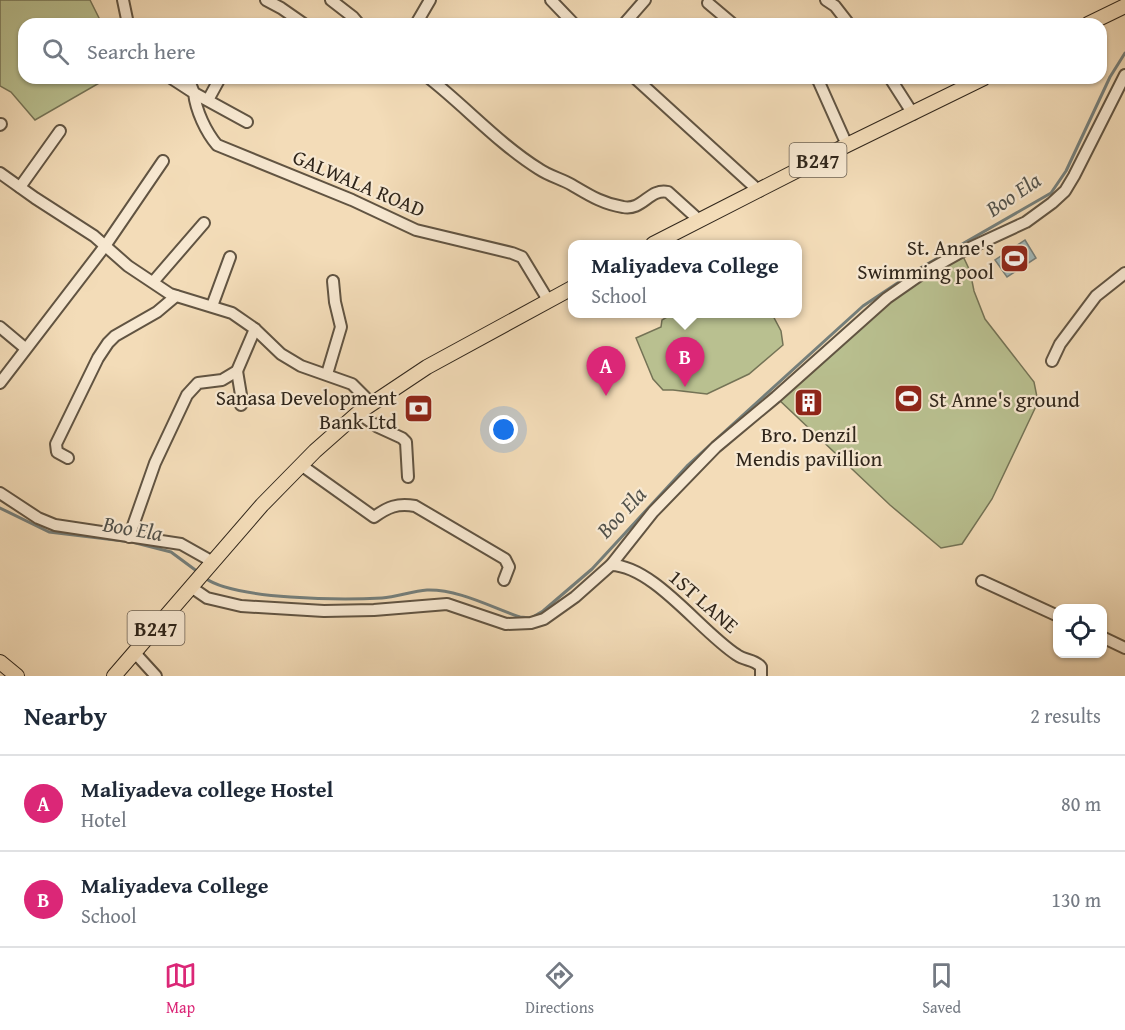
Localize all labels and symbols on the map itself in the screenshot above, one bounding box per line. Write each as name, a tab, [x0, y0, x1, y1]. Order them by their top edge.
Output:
street label: GALWALA ROAD	[288, 141, 430, 225]
road number: B247	[790, 143, 846, 177]
water label: Boo Ela	[978, 164, 1047, 225]
place label: St. Anne's Swimming pool	[857, 232, 994, 287]
sports icon: St. Anne's Swimming pool	[999, 243, 1031, 275]
pin: B	[666, 338, 704, 387]
pin: A	[586, 346, 626, 396]
place label: Sanasa Development Bank Ltd	[216, 382, 398, 437]
sports icon: St Anne's ground	[892, 383, 924, 415]
place label: St Anne's ground	[929, 384, 1080, 415]
building icon: Bro. Denzil Mendis pavillion	[793, 387, 825, 419]
bank icon: Sanasa Development Bank Ltd	[402, 393, 434, 425]
your location	[489, 415, 518, 444]
place label: Bro. Denzil Mendis pavillion	[736, 419, 882, 474]
water label: Boo Ela	[588, 479, 653, 546]
water label: Boo Ela	[100, 507, 166, 549]
street label: 1ST LANE	[662, 562, 746, 641]
road number: B247	[128, 611, 184, 645]

